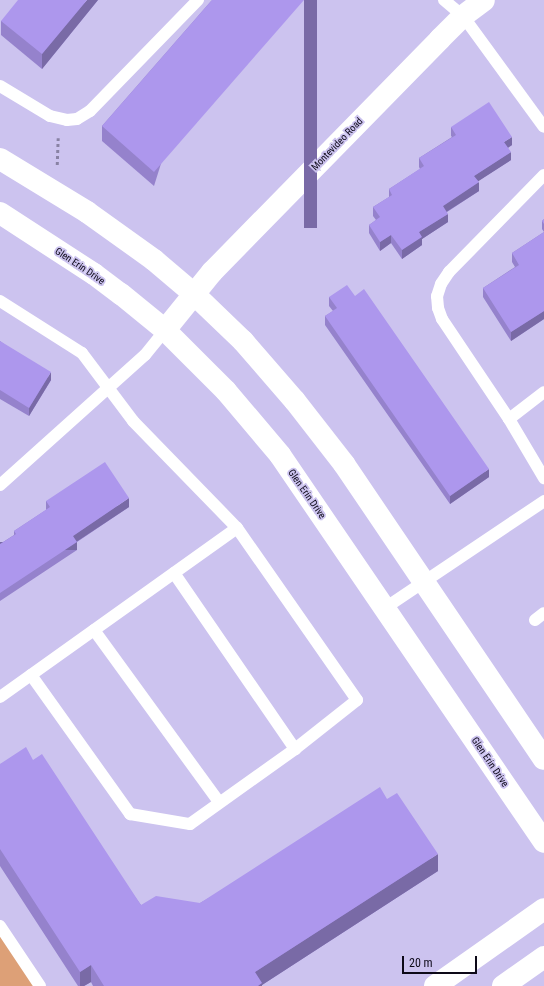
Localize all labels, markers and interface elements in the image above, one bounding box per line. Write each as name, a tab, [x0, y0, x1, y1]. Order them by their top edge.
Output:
street label: Montevideo Road	[309, 115, 365, 173]
street label: Glen Erin Drive	[53, 245, 107, 287]
street label: Glen Erin Drive	[286, 467, 328, 521]
street label: Glen Erin Drive	[469, 735, 511, 789]
scale bar	[404, 948, 479, 974]
text: 20 m	[409, 956, 433, 970]

